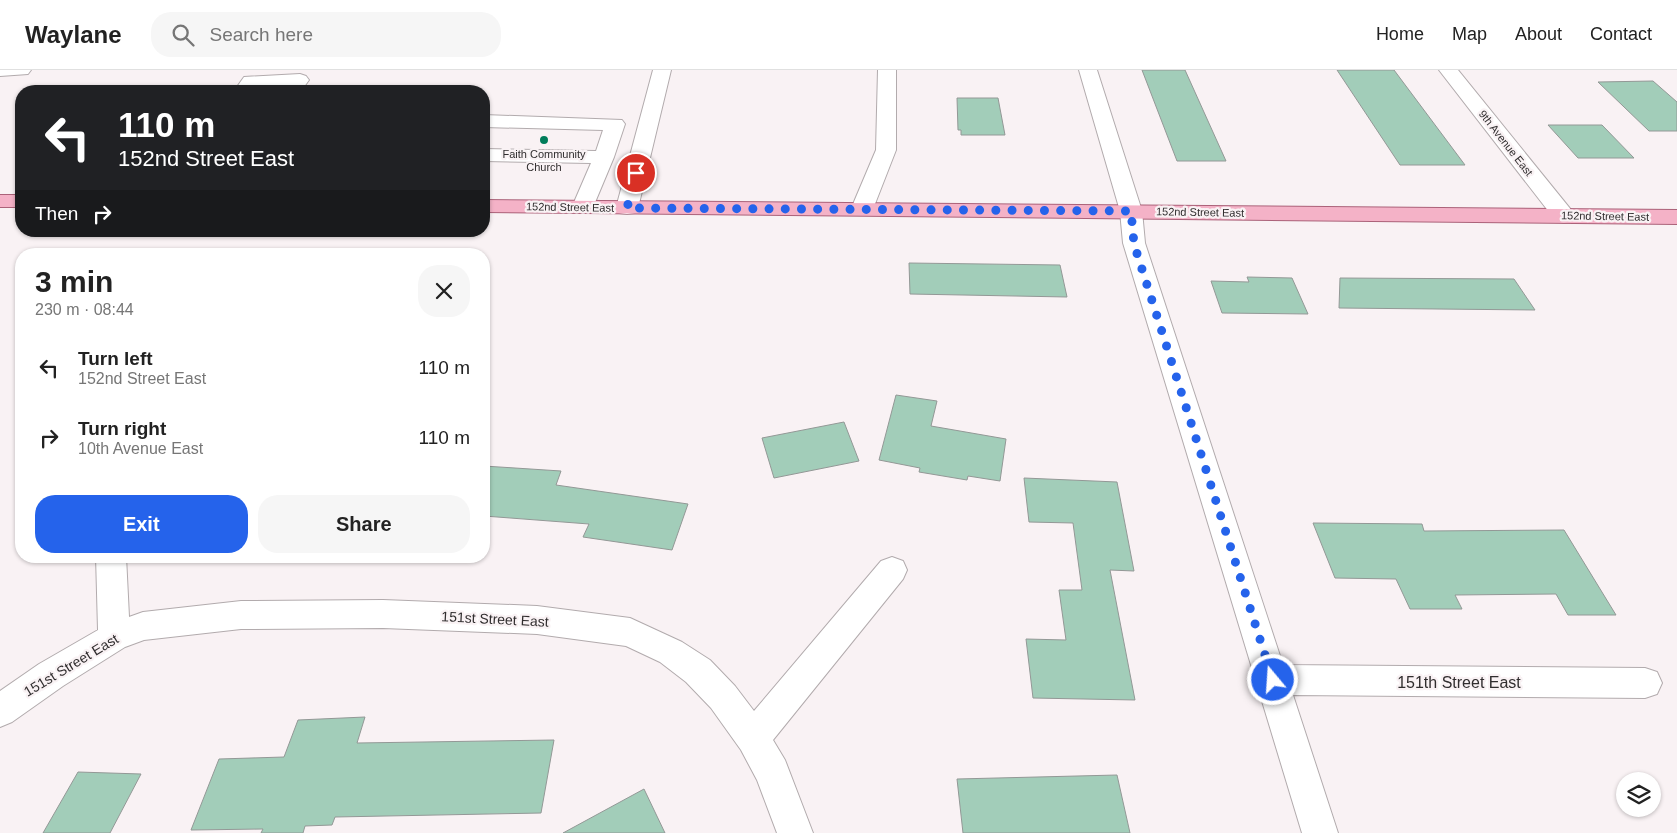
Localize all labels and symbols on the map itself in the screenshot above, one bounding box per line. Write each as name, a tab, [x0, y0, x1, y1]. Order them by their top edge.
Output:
street label: 9th Avenue East	[1477, 108, 1535, 178]
marker: Faith Community Church	[538, 134, 550, 146]
place label: Faith Community Church	[502, 148, 586, 173]
pin	[615, 152, 657, 194]
street label: 152nd Street East	[526, 200, 614, 214]
street label: 152nd Street East	[1156, 205, 1244, 219]
street label: 152nd Street East	[1561, 209, 1649, 223]
street label: 151st Street East	[441, 608, 549, 630]
street label: 151st Street East	[21, 630, 121, 700]
position arrow	[1246, 653, 1298, 705]
street label: 151th Street East	[1397, 674, 1521, 691]

